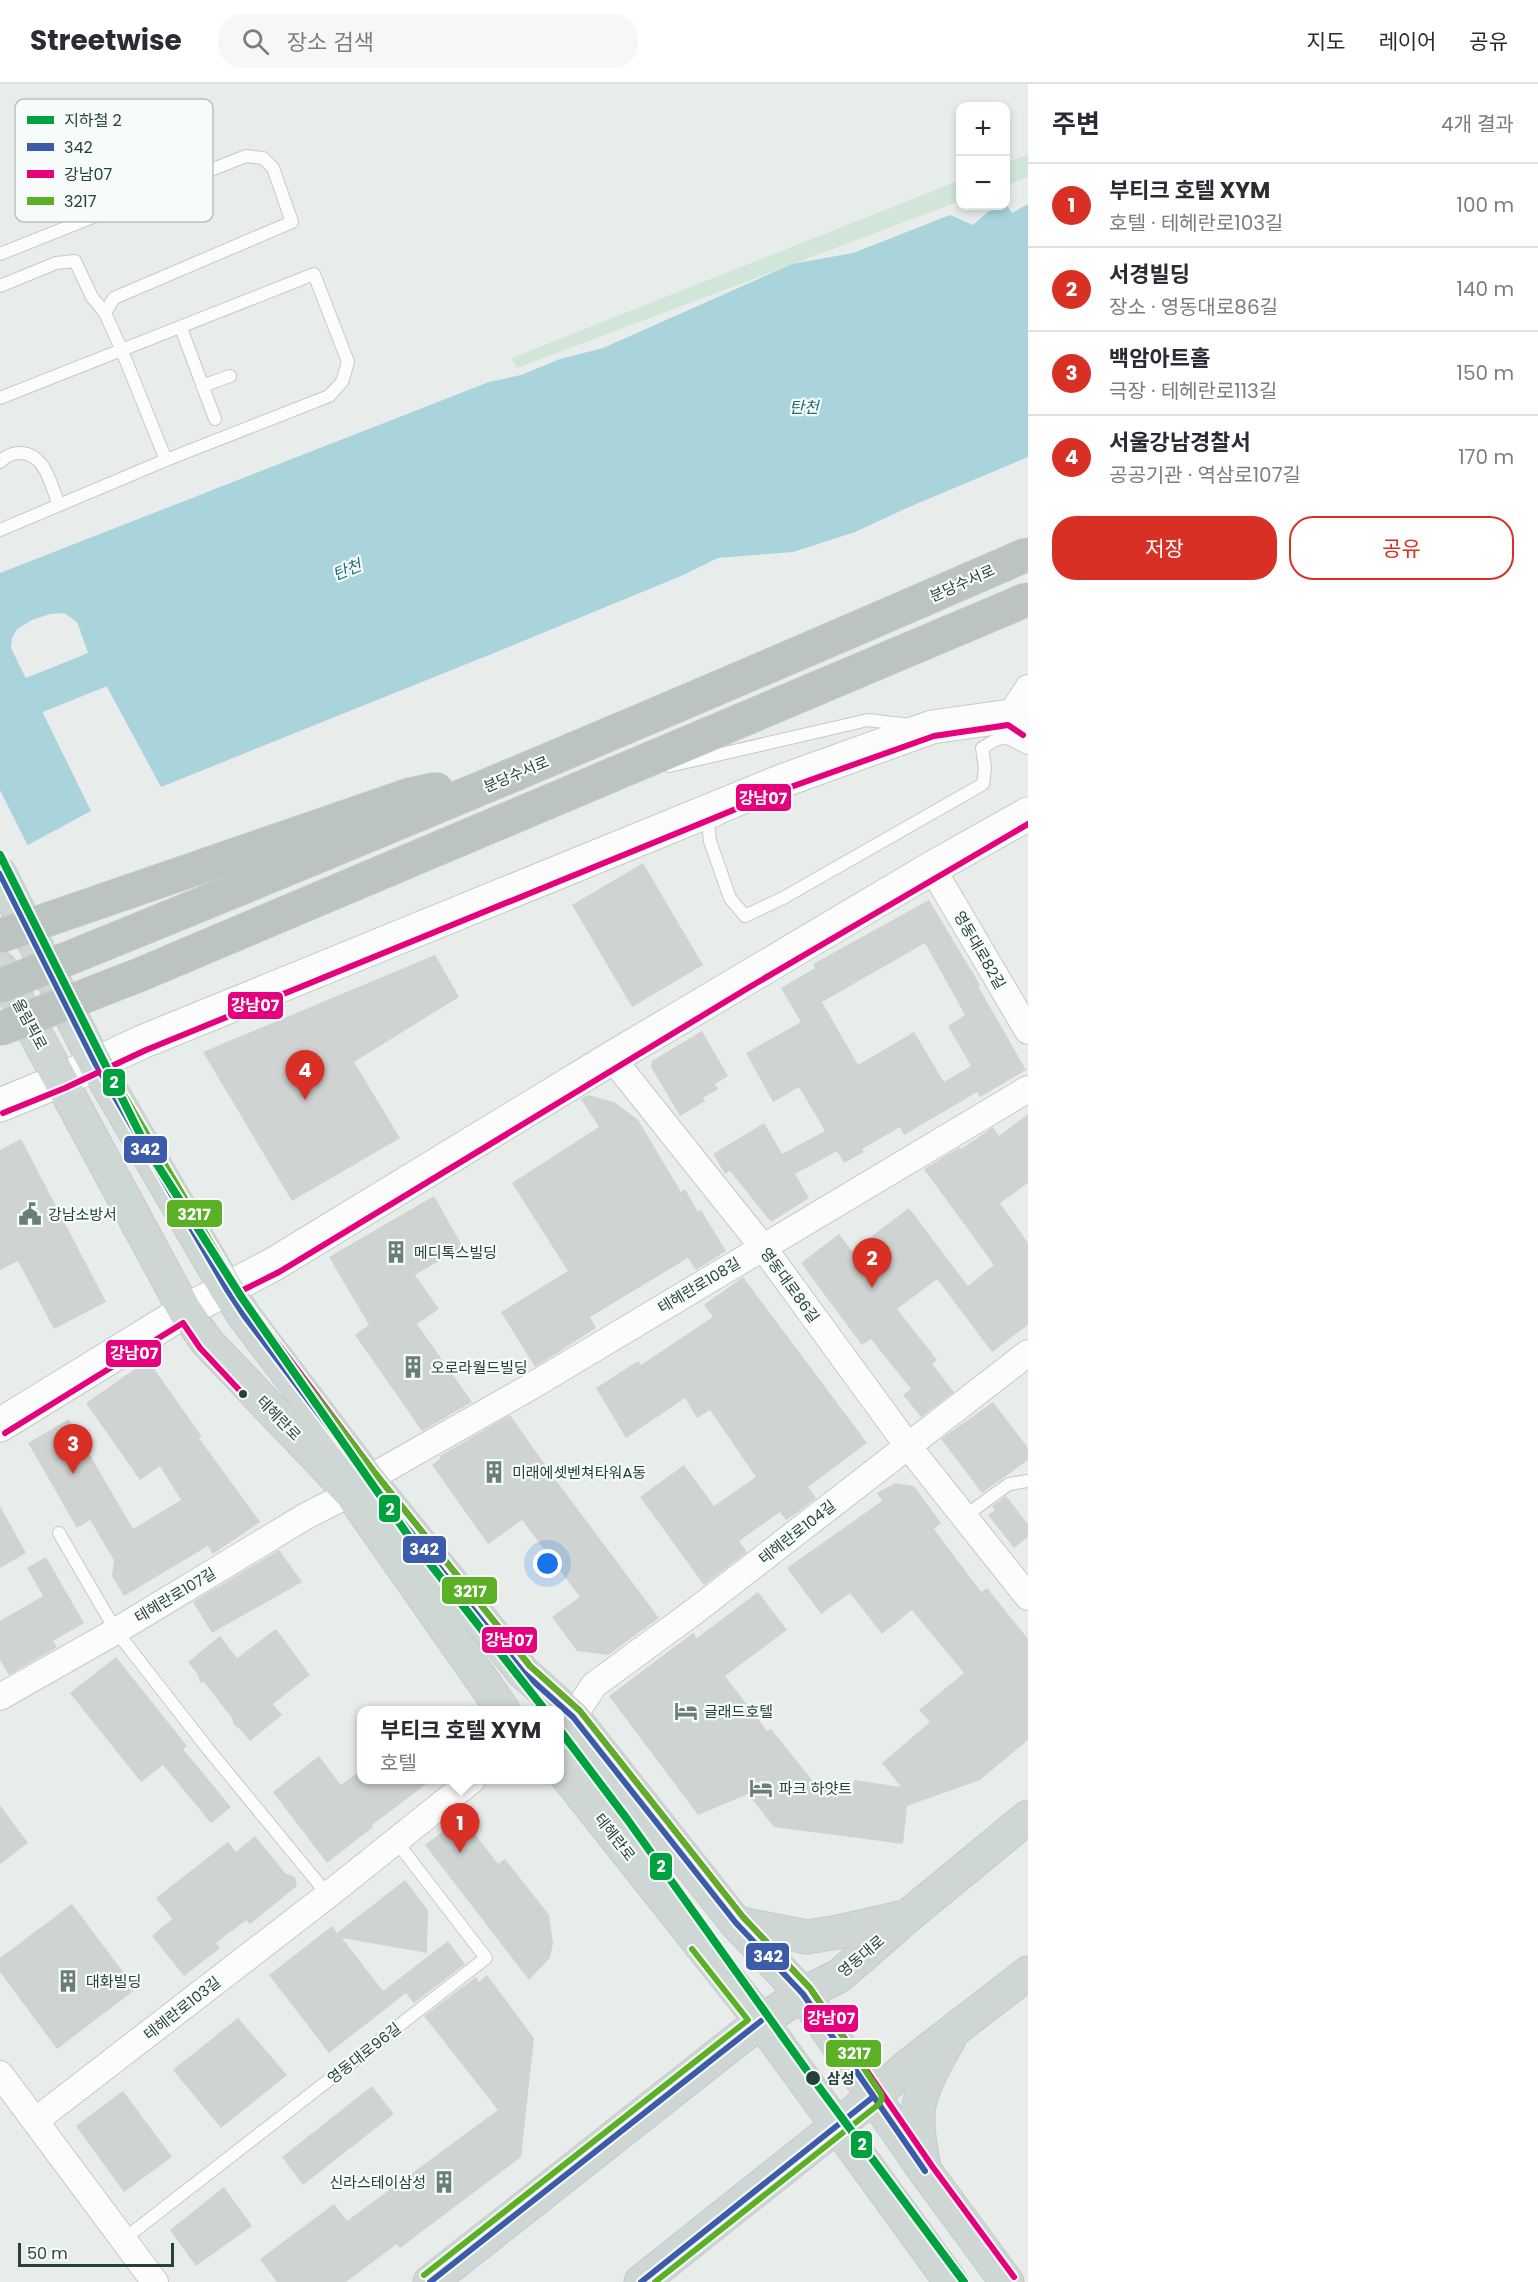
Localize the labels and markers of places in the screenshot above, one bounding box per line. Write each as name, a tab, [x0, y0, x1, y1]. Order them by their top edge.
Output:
pin: 4	[286, 1050, 324, 1100]
public building icon: 강남소방서	[17, 1201, 43, 1227]
place label: 강남소방서	[48, 1204, 117, 1225]
pin: 2	[852, 1238, 892, 1288]
building icon: 메디톡스빌딩	[383, 1239, 409, 1265]
place label: 메디톡스빌딩	[414, 1242, 497, 1263]
building icon: 오로라월드빌딩	[400, 1354, 426, 1380]
place label: 오로라월드빌딩	[431, 1357, 528, 1378]
unlabelled marker	[237, 1388, 249, 1400]
pin: 3	[54, 1424, 92, 1474]
building icon: 미래에셋벤쳐타워A동	[481, 1459, 507, 1485]
place label: 미래에셋벤쳐타워A동	[512, 1462, 646, 1483]
hotel icon: 글래드호텔	[673, 1698, 699, 1724]
place label: 글래드호텔	[704, 1701, 773, 1722]
hotel icon: 파크 하얏트	[748, 1775, 774, 1801]
place label: 파크 하얏트	[779, 1778, 852, 1799]
pin: 1	[440, 1804, 480, 1853]
building icon: 대화빌딩	[55, 1968, 81, 1994]
place label: 대화빌딩	[86, 1971, 141, 1992]
place label: 삼성	[827, 2068, 855, 2089]
marker: 삼성	[804, 2069, 822, 2087]
building icon: 신라스테이삼성	[431, 2169, 457, 2195]
place label: 신라스테이삼성	[329, 2172, 426, 2193]

